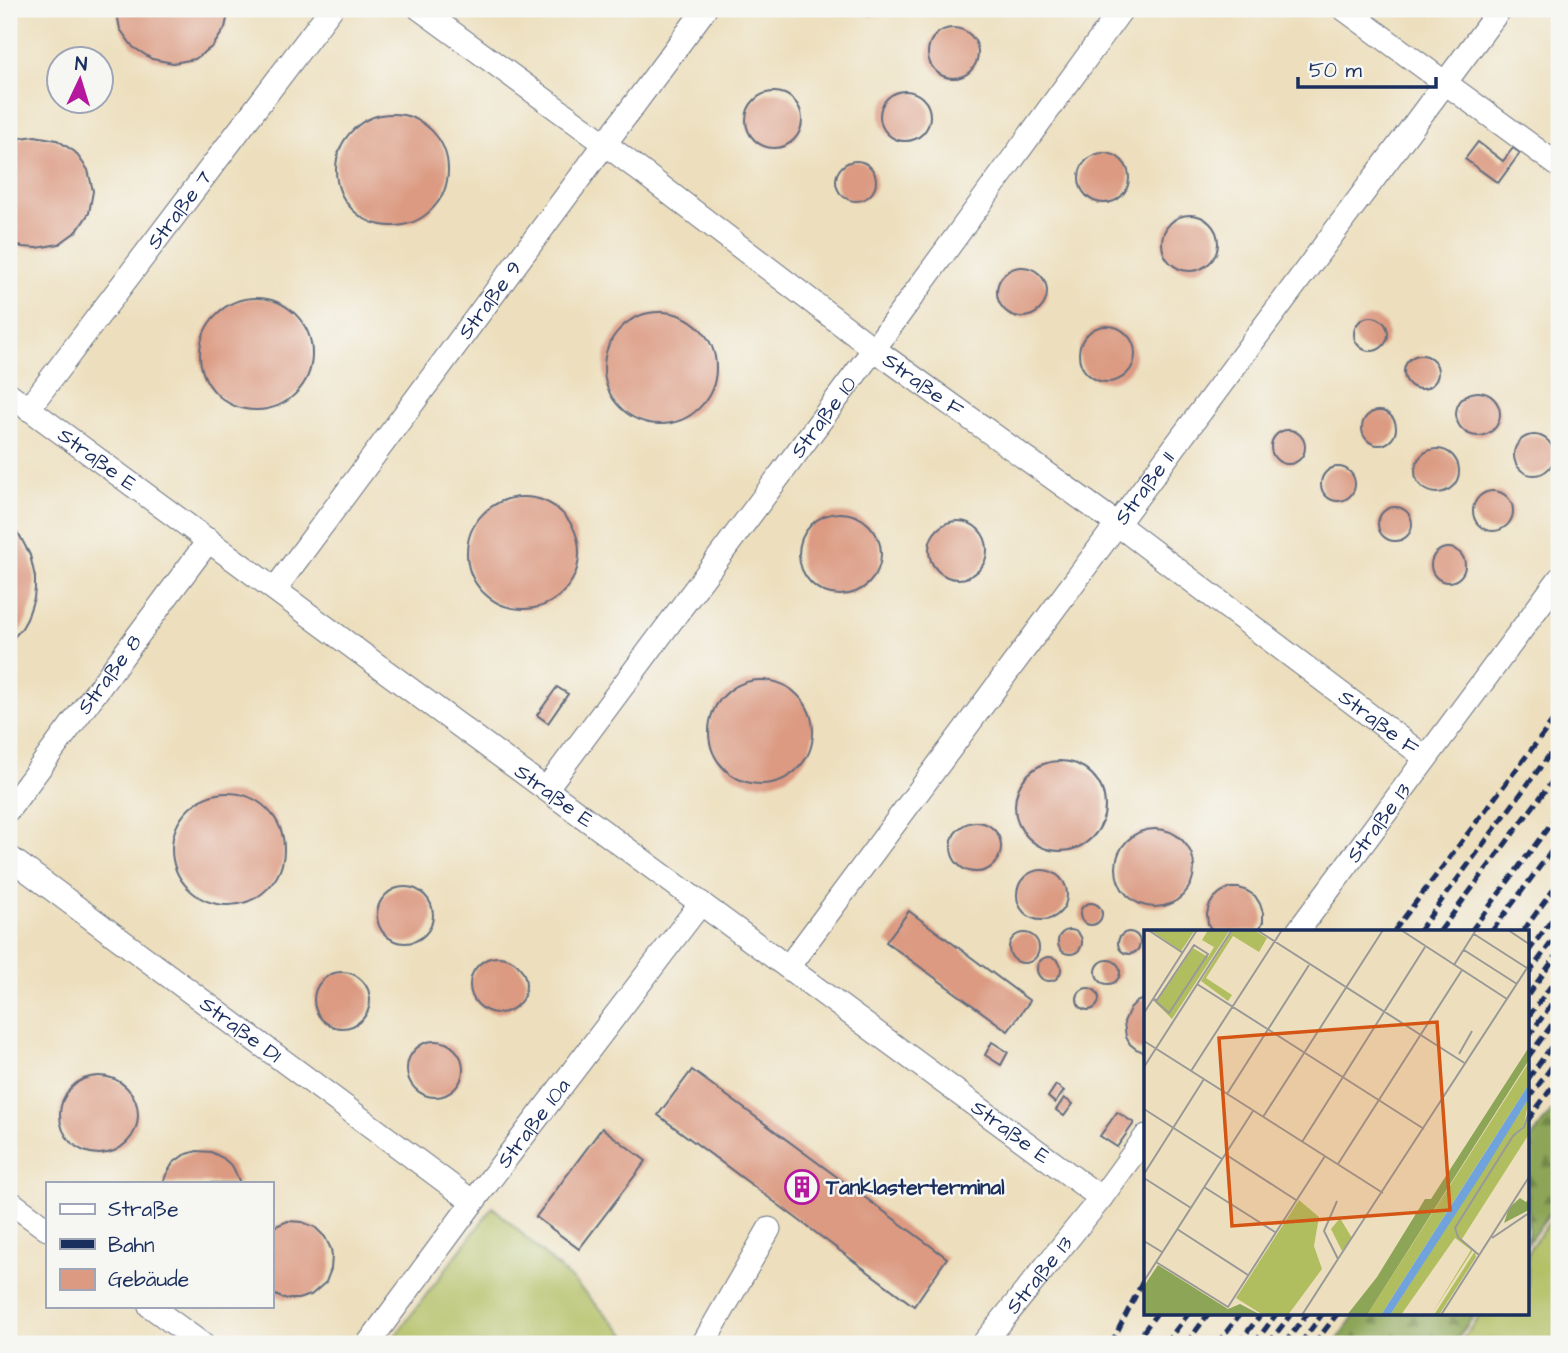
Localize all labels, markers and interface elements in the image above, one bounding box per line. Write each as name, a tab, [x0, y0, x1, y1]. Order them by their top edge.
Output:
north arrow	[46, 46, 116, 116]
scale bar	[1298, 46, 1437, 90]
text: N	[74, 51, 88, 78]
text: 50 m	[1309, 56, 1363, 85]
street label: Straße 7	[140, 164, 218, 255]
street label: Straße 9	[451, 255, 528, 345]
street label: Straße F	[877, 345, 970, 424]
street label: Straße 10	[783, 370, 863, 464]
street label: Straße E	[52, 420, 143, 498]
street label: Straße 11	[1107, 445, 1181, 530]
street label: Straße 8	[70, 628, 149, 720]
street label: Straße F	[1333, 682, 1425, 762]
street label: Straße E	[509, 757, 600, 835]
street label: Straße 13	[1339, 777, 1418, 868]
inset map	[1144, 930, 1530, 1314]
street label: Straße D1	[194, 989, 288, 1070]
street label: Straße 10a	[490, 1072, 577, 1174]
street label: Straße E	[965, 1093, 1057, 1171]
building icon: Tanklasterterminal	[783, 1168, 821, 1206]
place label: Tanklasterterminal	[825, 1173, 1005, 1202]
legend	[46, 1182, 273, 1308]
text: Straße	[108, 1195, 179, 1224]
street label: Straße 13	[999, 1229, 1079, 1320]
text: Bahn	[108, 1231, 155, 1260]
text: Gebäude	[108, 1265, 189, 1294]

